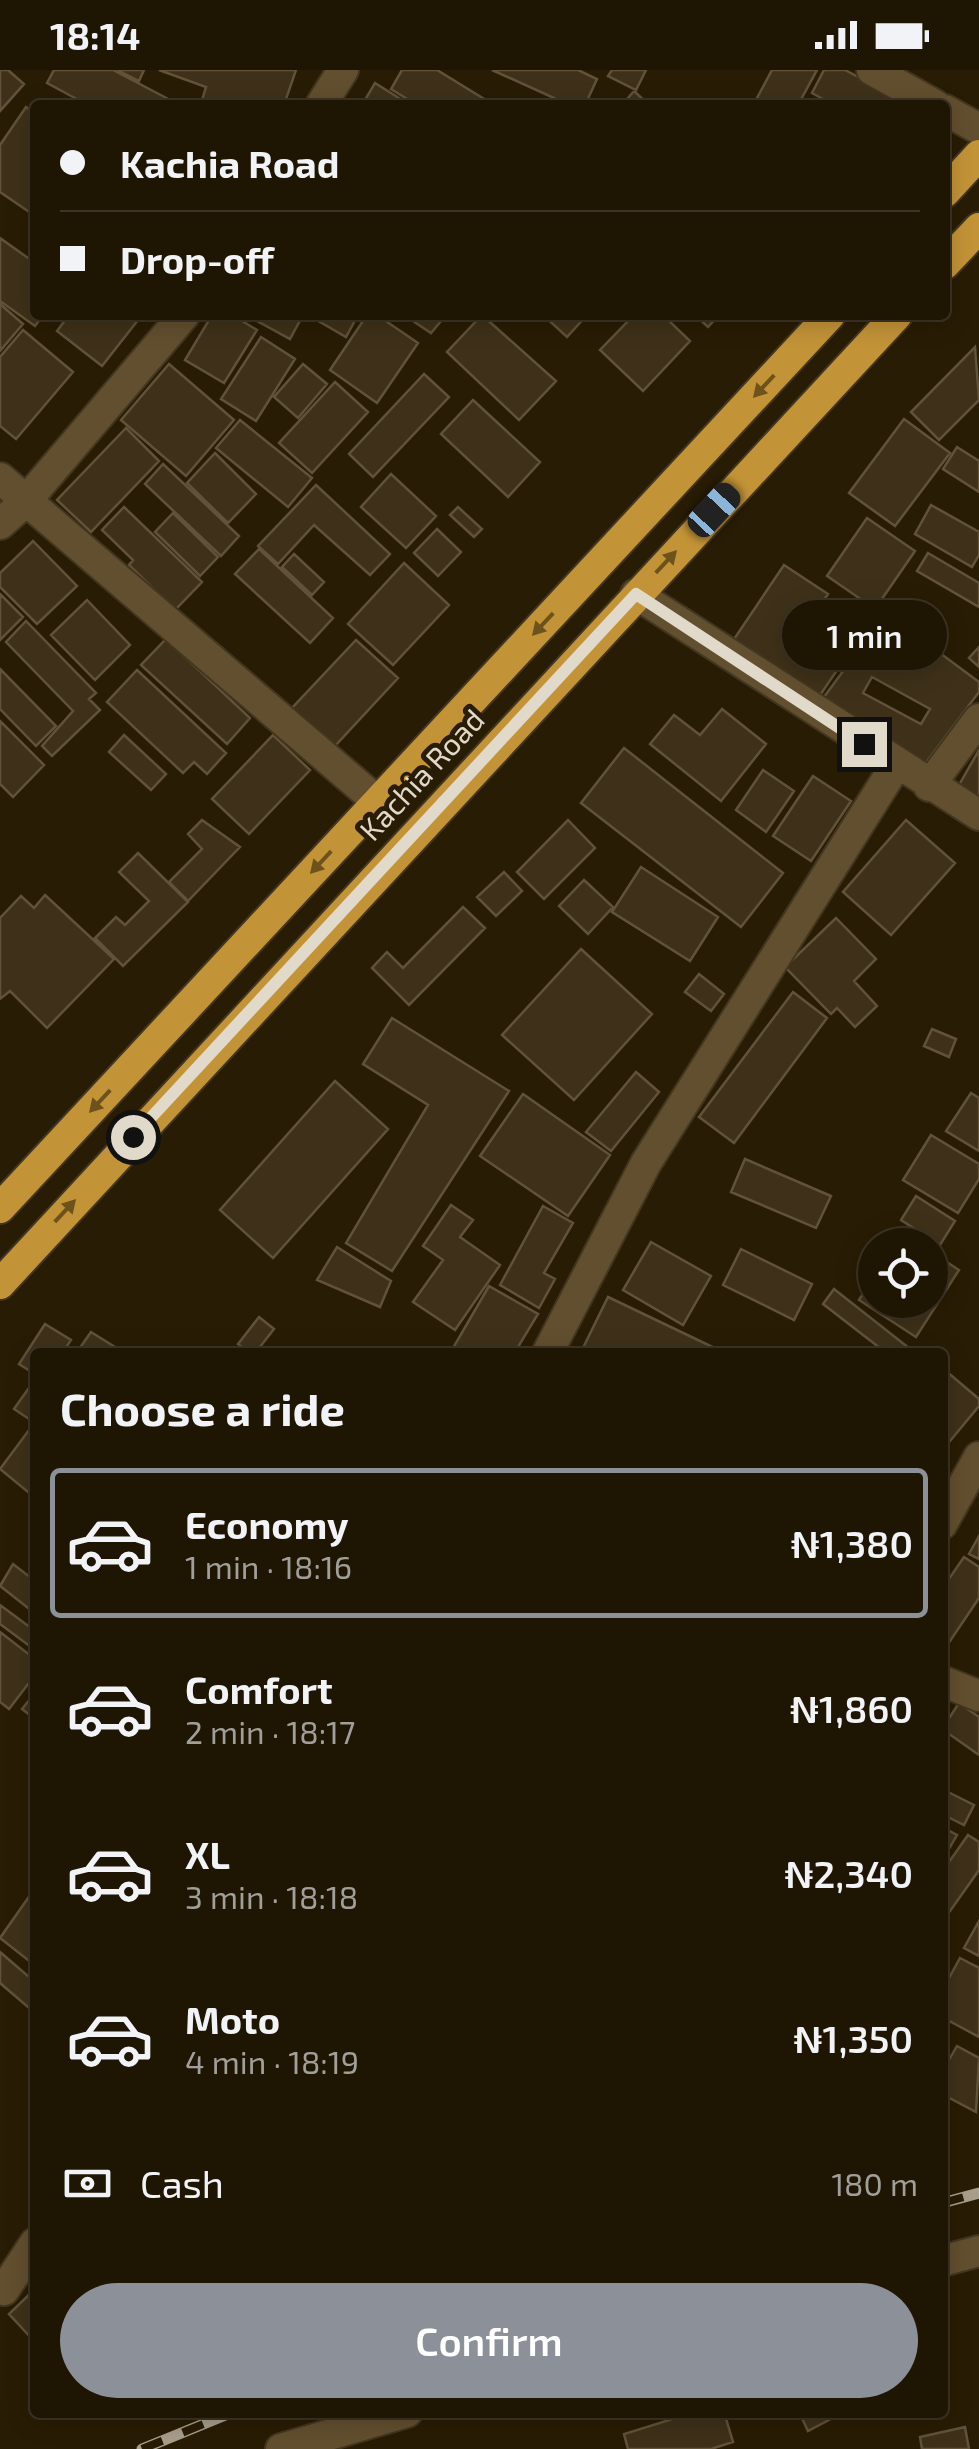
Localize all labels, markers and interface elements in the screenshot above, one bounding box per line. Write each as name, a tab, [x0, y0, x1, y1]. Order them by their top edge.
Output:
text: 18:14	[50, 12, 140, 58]
text: Kachia Road	[120, 140, 339, 186]
text: Drop-off	[120, 236, 274, 282]
one-way arrow	[753, 374, 776, 398]
car	[683, 478, 745, 542]
one-way arrow	[654, 550, 677, 574]
callout: 1 min	[782, 599, 946, 669]
one-way arrow	[531, 612, 554, 636]
text: 1 min	[827, 616, 902, 654]
street label: Kachia Road	[351, 701, 491, 847]
route end	[842, 722, 887, 767]
one-way arrow	[310, 850, 333, 874]
one-way arrow	[89, 1088, 112, 1112]
route start	[111, 1115, 156, 1160]
one-way arrow	[53, 1199, 75, 1224]
map controls	[858, 1228, 948, 1318]
button: locate	[858, 1228, 948, 1318]
text: Choose a ride	[60, 1381, 345, 1435]
icon: car	[65, 1498, 155, 1588]
text: Economy	[185, 1501, 349, 1547]
text: ₦1,380	[791, 1520, 913, 1566]
text: 1 min · 18:16	[185, 1547, 352, 1585]
icon: car	[65, 1663, 155, 1753]
text: Comfort	[185, 1666, 333, 1712]
text: ₦1,860	[790, 1685, 913, 1731]
text: 2 min · 18:17	[185, 1712, 355, 1750]
icon: car	[65, 1828, 155, 1918]
text: XL	[185, 1831, 230, 1877]
text: ₦2,340	[784, 1850, 913, 1896]
text: 3 min · 18:18	[185, 1877, 358, 1915]
icon: car	[65, 1993, 155, 2083]
text: Moto	[185, 1996, 280, 2042]
text: ₦1,350	[793, 2015, 913, 2061]
text: 4 min · 18:19	[185, 2042, 359, 2080]
icon: cash	[60, 2156, 115, 2211]
text: Cash	[140, 2160, 224, 2206]
text: 180 m	[831, 2164, 918, 2202]
button: Confirm	[60, 2283, 918, 2398]

